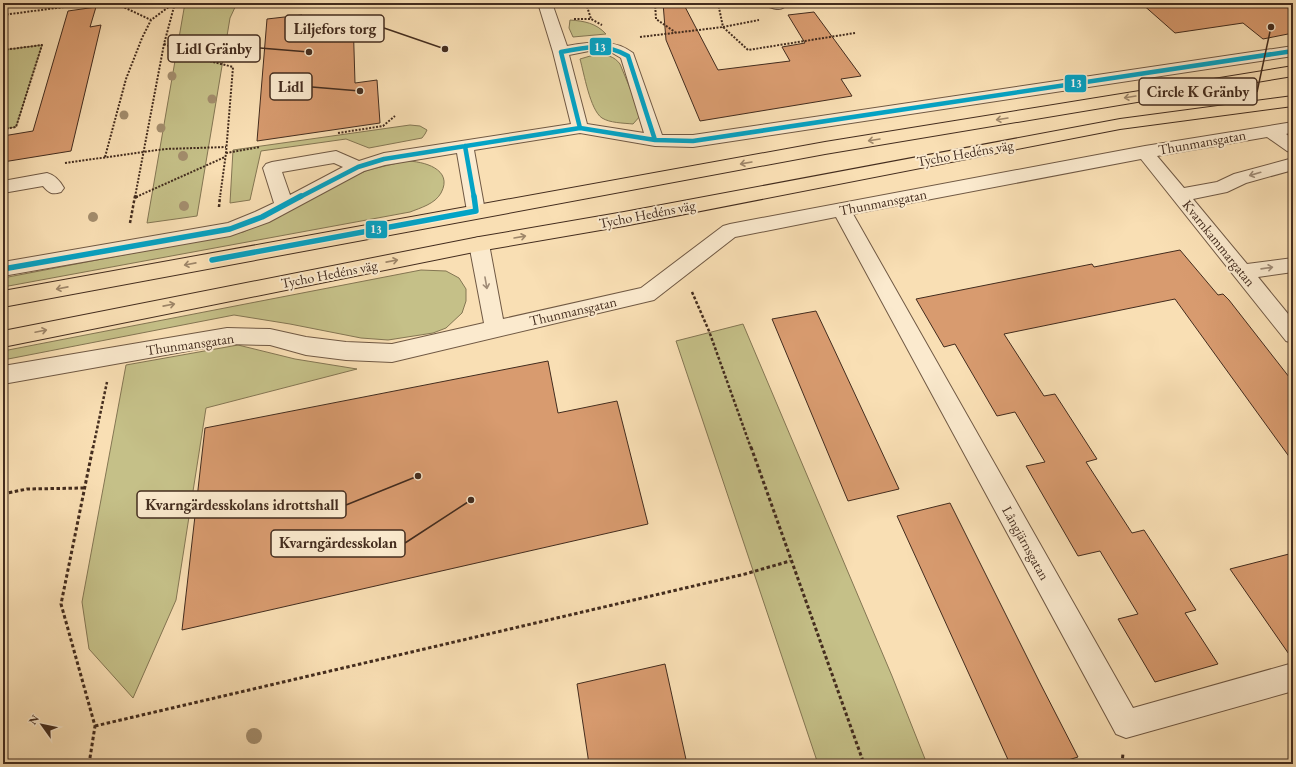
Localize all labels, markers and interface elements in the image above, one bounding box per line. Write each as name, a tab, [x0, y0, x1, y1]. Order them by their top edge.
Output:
callout: Liljefors torg	[285, 15, 384, 42]
text: Liljefors torg	[294, 19, 377, 38]
callout: Lidl Gränby	[168, 35, 260, 62]
line badge: 13	[589, 37, 612, 56]
text: Lidl Gränby	[176, 39, 253, 58]
text: 13	[594, 40, 606, 54]
callout: Lidl	[270, 73, 312, 100]
line badge: 13	[1064, 74, 1087, 93]
text: 13	[1070, 76, 1082, 90]
text: Lidl	[278, 77, 305, 96]
callout: Circle K Gränby	[1139, 78, 1257, 105]
text: Circle K Gränby	[1147, 82, 1250, 101]
one-way arrow	[1124, 93, 1137, 101]
one-way arrow	[996, 115, 1009, 123]
street label: Thunmansgatan	[1157, 125, 1248, 159]
street label: Tycho Hedéns väg	[915, 135, 1016, 170]
one-way arrow	[868, 136, 881, 144]
one-way arrow	[739, 159, 752, 167]
one-way arrow	[1249, 170, 1262, 178]
street label: Thunmansgatan	[838, 185, 929, 219]
street label: Tycho Hedéns väg	[597, 196, 698, 232]
street label: Kvarnkammargatan	[1179, 196, 1260, 290]
line badge: 13	[365, 220, 388, 239]
text: 13	[370, 222, 382, 236]
one-way arrow	[513, 233, 526, 241]
street label: Tycho Hedéns väg	[279, 256, 380, 292]
one-way arrow	[385, 257, 398, 265]
one-way arrow	[183, 261, 196, 269]
one-way arrow	[1260, 264, 1273, 272]
one-way arrow	[483, 276, 491, 289]
one-way arrow	[56, 285, 69, 293]
street label: Thunmansgatan	[528, 292, 619, 330]
one-way arrow	[162, 301, 175, 309]
one-way arrow	[34, 327, 47, 335]
street label: Thunmansgatan	[145, 329, 236, 359]
callout: Kvarngärdesskolans idrottshall	[137, 491, 346, 518]
text: Kvarngärdesskolans idrottshall	[145, 495, 339, 514]
street label: Långjärnsgatan	[998, 503, 1054, 584]
callout: Kvarngärdesskolan	[271, 530, 405, 557]
text: Kvarngärdesskolan	[279, 533, 398, 552]
north arrow	[22, 705, 62, 745]
text: N	[25, 712, 42, 727]

